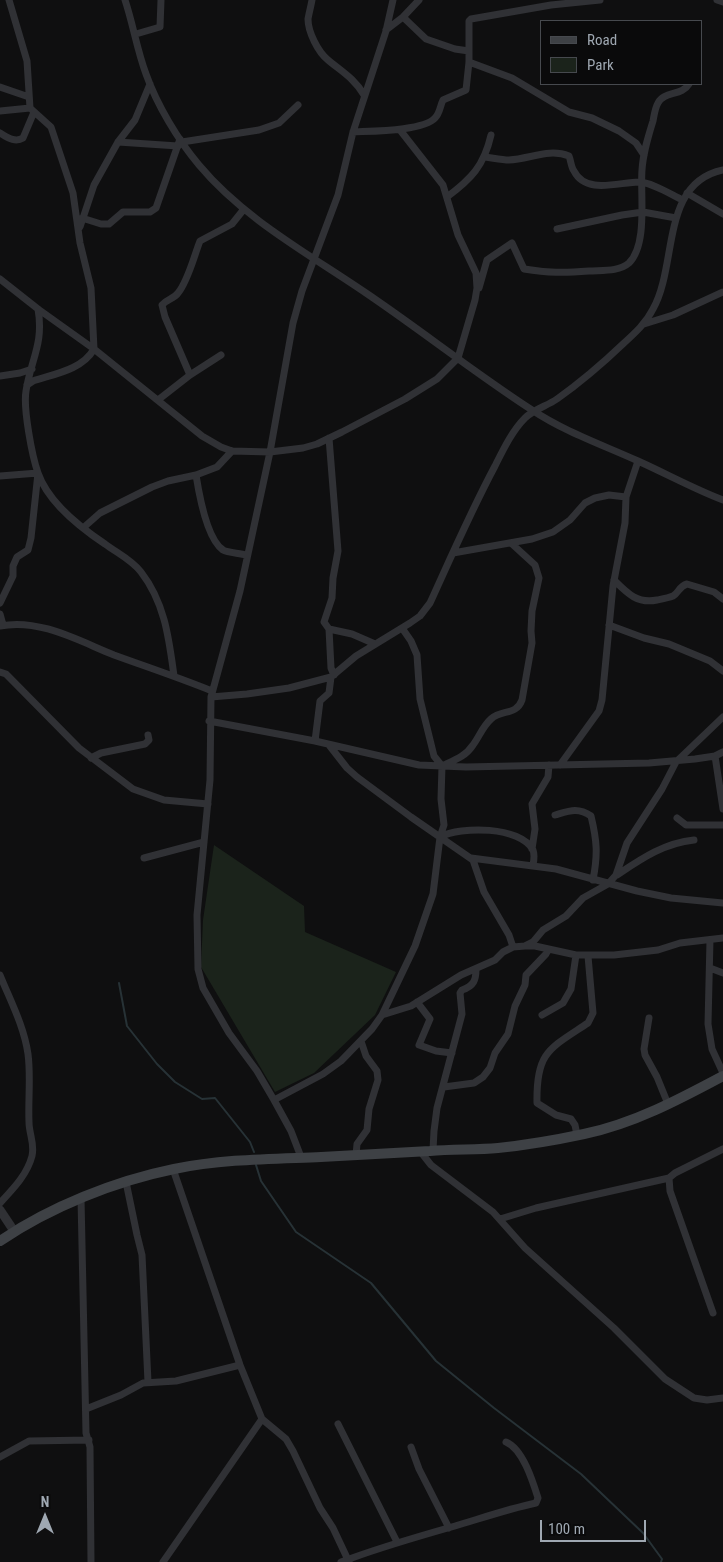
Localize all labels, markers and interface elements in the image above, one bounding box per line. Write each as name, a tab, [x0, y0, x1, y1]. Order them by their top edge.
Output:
legend	[540, 20, 703, 85]
text: Road	[587, 31, 617, 49]
text: Park	[587, 56, 614, 74]
north arrow	[20, 1492, 70, 1542]
text: N	[41, 1494, 49, 1510]
scale bar	[543, 1510, 649, 1542]
text: 100 m	[548, 1520, 585, 1538]

